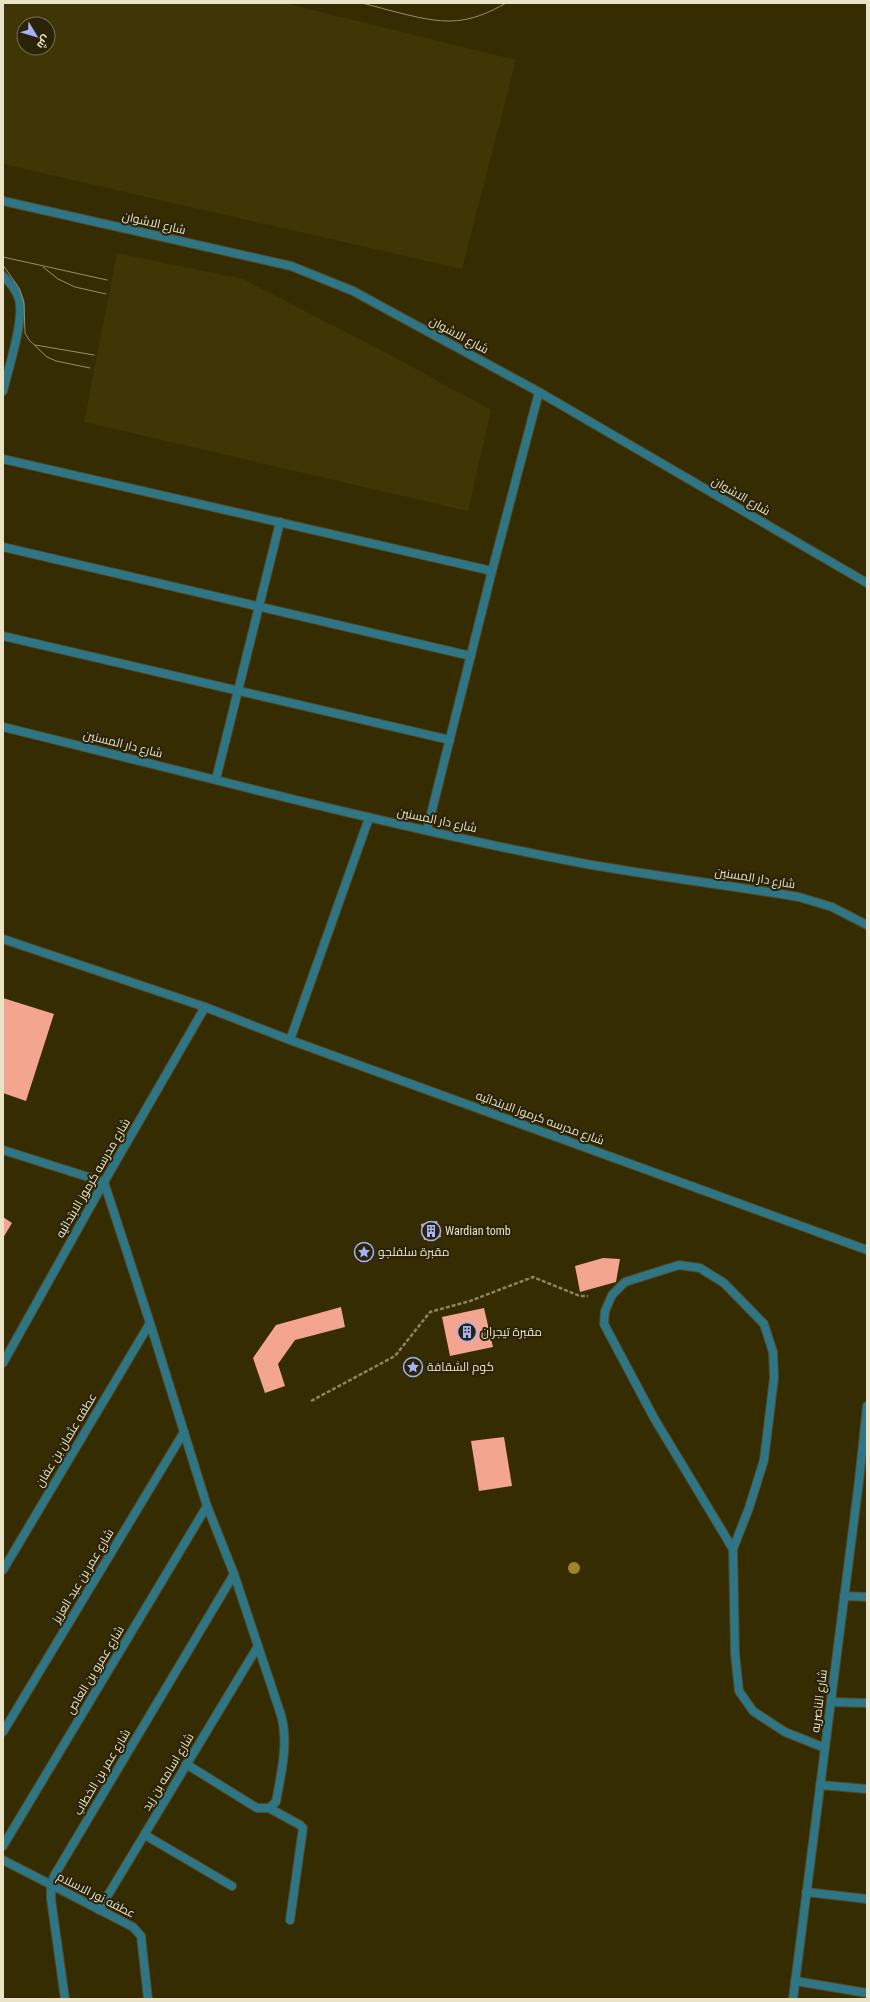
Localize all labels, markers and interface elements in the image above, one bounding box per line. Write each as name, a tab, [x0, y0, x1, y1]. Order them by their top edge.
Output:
north arrow	[16, 16, 56, 56]
text: ش	[34, 32, 53, 51]
street label: شارع الاشوان	[121, 209, 187, 238]
street label: شارع الاشوان	[427, 314, 491, 357]
street label: شارع الاشوان	[709, 474, 773, 519]
street label: شارع دار المسنين	[82, 727, 164, 762]
street label: شارع دار المسنين	[396, 805, 478, 836]
street label: شارع دار المسنين	[714, 865, 796, 892]
street label: شارع مدرسه كرموز الابتدائيه	[474, 1088, 606, 1149]
street label: شارع مدرسه كرموز الابتدائيه	[53, 1116, 134, 1241]
building icon: Wardian tomb	[420, 1220, 442, 1242]
place label: Wardian tomb	[445, 1224, 511, 1238]
place icon: مقبرة سلفلجو	[353, 1241, 375, 1263]
place label: مقبرة سلفلجو	[378, 1245, 449, 1259]
building icon: مقبرة تيجران	[456, 1321, 478, 1343]
place label: مقبرة تيجران	[481, 1325, 542, 1339]
place icon: كوم الشقافة	[402, 1356, 424, 1378]
place label: كوم الشقافة	[427, 1360, 494, 1375]
street label: عطفه عثمان بن عفان	[32, 1390, 100, 1490]
street label: شارع عمر بن عبد العزيز	[49, 1526, 118, 1627]
street label: شارع عمرو بن العاص	[63, 1623, 128, 1717]
street label: شارع الناصريه	[808, 1668, 831, 1734]
street label: شارع عمر بن الخطاب	[71, 1726, 134, 1818]
street label: شارع اسامه بن زيد	[139, 1731, 198, 1814]
street label: عطفه نور الاسلام	[54, 1869, 137, 1922]

